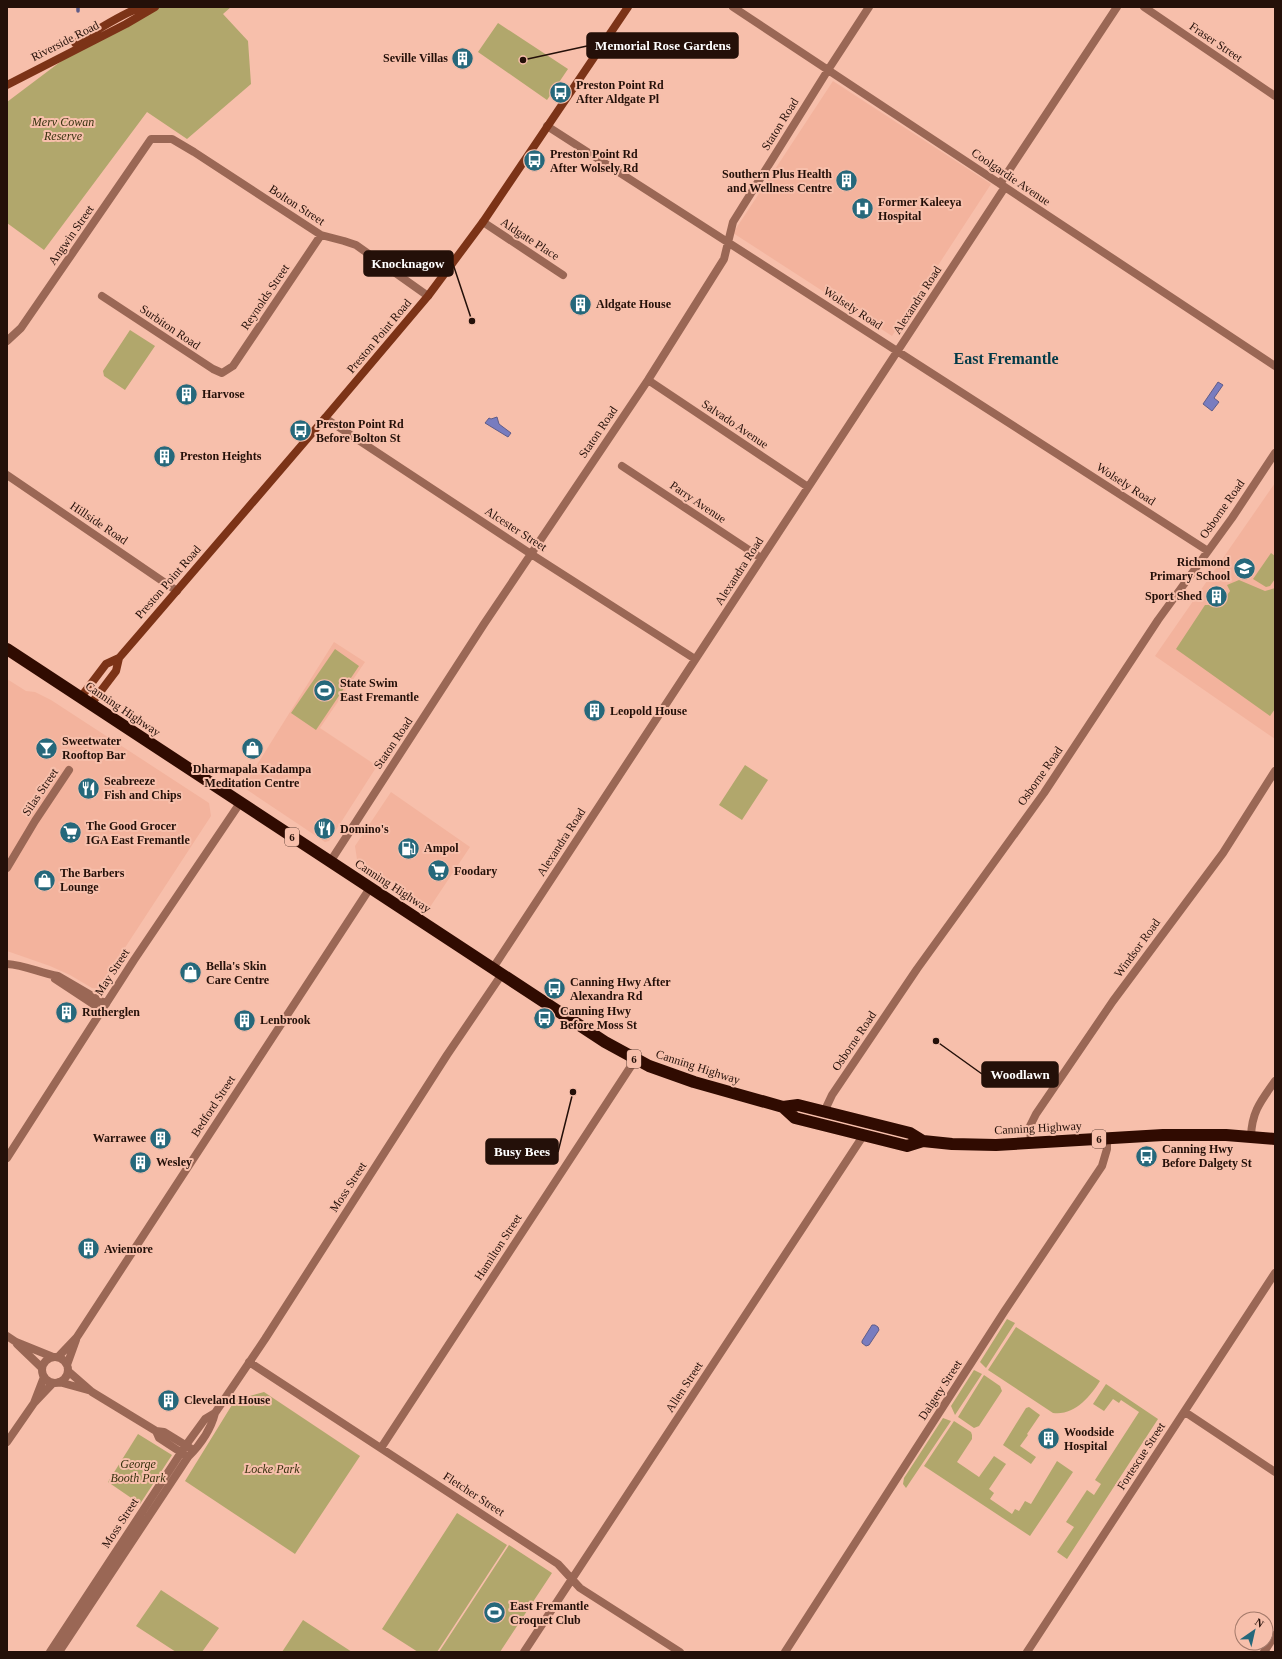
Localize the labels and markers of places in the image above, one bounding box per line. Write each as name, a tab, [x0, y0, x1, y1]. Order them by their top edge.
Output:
callout: Memorial Rose Gardens	[587, 33, 738, 58]
building icon: Seville Villas	[450, 45, 476, 71]
place label: Seville Villas	[383, 51, 448, 65]
place label: Preston Point Rd After Aldgate Pl	[576, 78, 664, 106]
bus stop icon: Preston Point Rd After Aldgate Pl	[547, 79, 573, 105]
place label: Preston Point Rd After Wolsely Rd	[550, 147, 639, 175]
bus stop icon: Preston Point Rd After Wolsely Rd	[522, 148, 548, 174]
place label: Southern Plus Health and Wellness Centre	[722, 167, 833, 195]
building icon: Southern Plus Health and Wellness Centre	[834, 168, 860, 194]
place label: Former Kaleeya Hospital	[878, 195, 961, 223]
hospital icon: Former Kaleeya Hospital	[849, 196, 875, 222]
callout: Knocknagow	[364, 251, 453, 276]
building icon: Aldgate House	[567, 291, 593, 317]
place label: Aldgate House	[596, 297, 672, 311]
building icon: Harvose	[173, 381, 199, 407]
place label: Harvose	[202, 387, 245, 401]
place label: Preston Point Rd Before Bolton St	[316, 417, 404, 445]
bus stop icon: Preston Point Rd Before Bolton St	[288, 418, 314, 444]
building icon: Preston Heights	[151, 443, 177, 469]
place label: Preston Heights	[180, 449, 262, 463]
place label: Richmond Primary School	[1150, 555, 1231, 583]
school or university icon: Richmond Primary School	[1232, 556, 1258, 582]
building icon: Sport Shed	[1204, 583, 1230, 609]
place label: Sport Shed	[1145, 589, 1202, 603]
place label: State Swim East Fremantle	[340, 676, 419, 704]
sports icon: State Swim East Fremantle	[312, 677, 338, 703]
building icon: Leopold House	[582, 698, 608, 724]
place label: Leopold House	[610, 704, 688, 718]
place label: Sweetwater Rooftop Bar	[62, 734, 126, 762]
bar icon: Sweetwater Rooftop Bar	[34, 735, 60, 761]
shop icon: Dharmapala Kadampa Meditation Centre	[239, 735, 265, 761]
place label: Dharmapala Kadampa Meditation Centre	[193, 762, 311, 790]
place label: Seabreeze Fish and Chips	[104, 774, 182, 802]
restaurant icon: Seabreeze Fish and Chips	[75, 775, 101, 801]
restaurant icon: Domino's	[312, 816, 338, 842]
place label: The Good Grocer IGA East Fremantle	[86, 819, 190, 847]
supermarket icon: The Good Grocer IGA East Fremantle	[57, 820, 83, 846]
place label: Domino's	[340, 822, 389, 836]
fuel station icon: Ampol	[395, 835, 421, 861]
place label: Ampol	[424, 841, 459, 855]
supermarket icon: Foodary	[425, 858, 451, 884]
place label: Foodary	[454, 864, 497, 878]
place label: The Barbers Lounge	[60, 866, 125, 894]
shop icon: The Barbers Lounge	[31, 867, 57, 893]
place label: Bella's Skin Care Centre	[206, 959, 270, 987]
shop icon: Bella's Skin Care Centre	[177, 960, 203, 986]
place label: Canning Hwy After Alexandra Rd	[570, 975, 671, 1003]
bus stop icon: Canning Hwy After Alexandra Rd	[541, 976, 567, 1002]
building icon: Rutherglen	[53, 999, 79, 1025]
place label: Canning Hwy Before Moss St	[560, 1004, 637, 1032]
place label: Rutherglen	[82, 1005, 140, 1019]
bus stop icon: Canning Hwy Before Moss St	[531, 1005, 557, 1031]
building icon: Lenbrook	[231, 1007, 257, 1033]
place label: Lenbrook	[260, 1013, 311, 1027]
callout: Woodlawn	[982, 1062, 1058, 1087]
building icon: Warrawee	[148, 1125, 174, 1151]
place label: Warrawee	[93, 1131, 147, 1145]
callout: Busy Bees	[486, 1139, 558, 1164]
place label: Canning Hwy Before Dalgety St	[1162, 1142, 1252, 1170]
bus stop icon: Canning Hwy Before Dalgety St	[1134, 1143, 1160, 1169]
building icon: Wesley	[128, 1149, 154, 1175]
place label: Wesley	[156, 1155, 192, 1169]
building icon: Aviemore	[76, 1236, 102, 1262]
place label: Aviemore	[104, 1242, 154, 1256]
building icon: Cleveland House	[155, 1387, 181, 1413]
place label: Cleveland House	[184, 1393, 271, 1407]
place label: Woodside Hospital	[1064, 1425, 1115, 1453]
building icon: Woodside Hospital	[1035, 1426, 1061, 1452]
place label: East Fremantle Croquet Club	[510, 1599, 589, 1627]
sports icon: East Fremantle Croquet Club	[482, 1600, 508, 1626]

